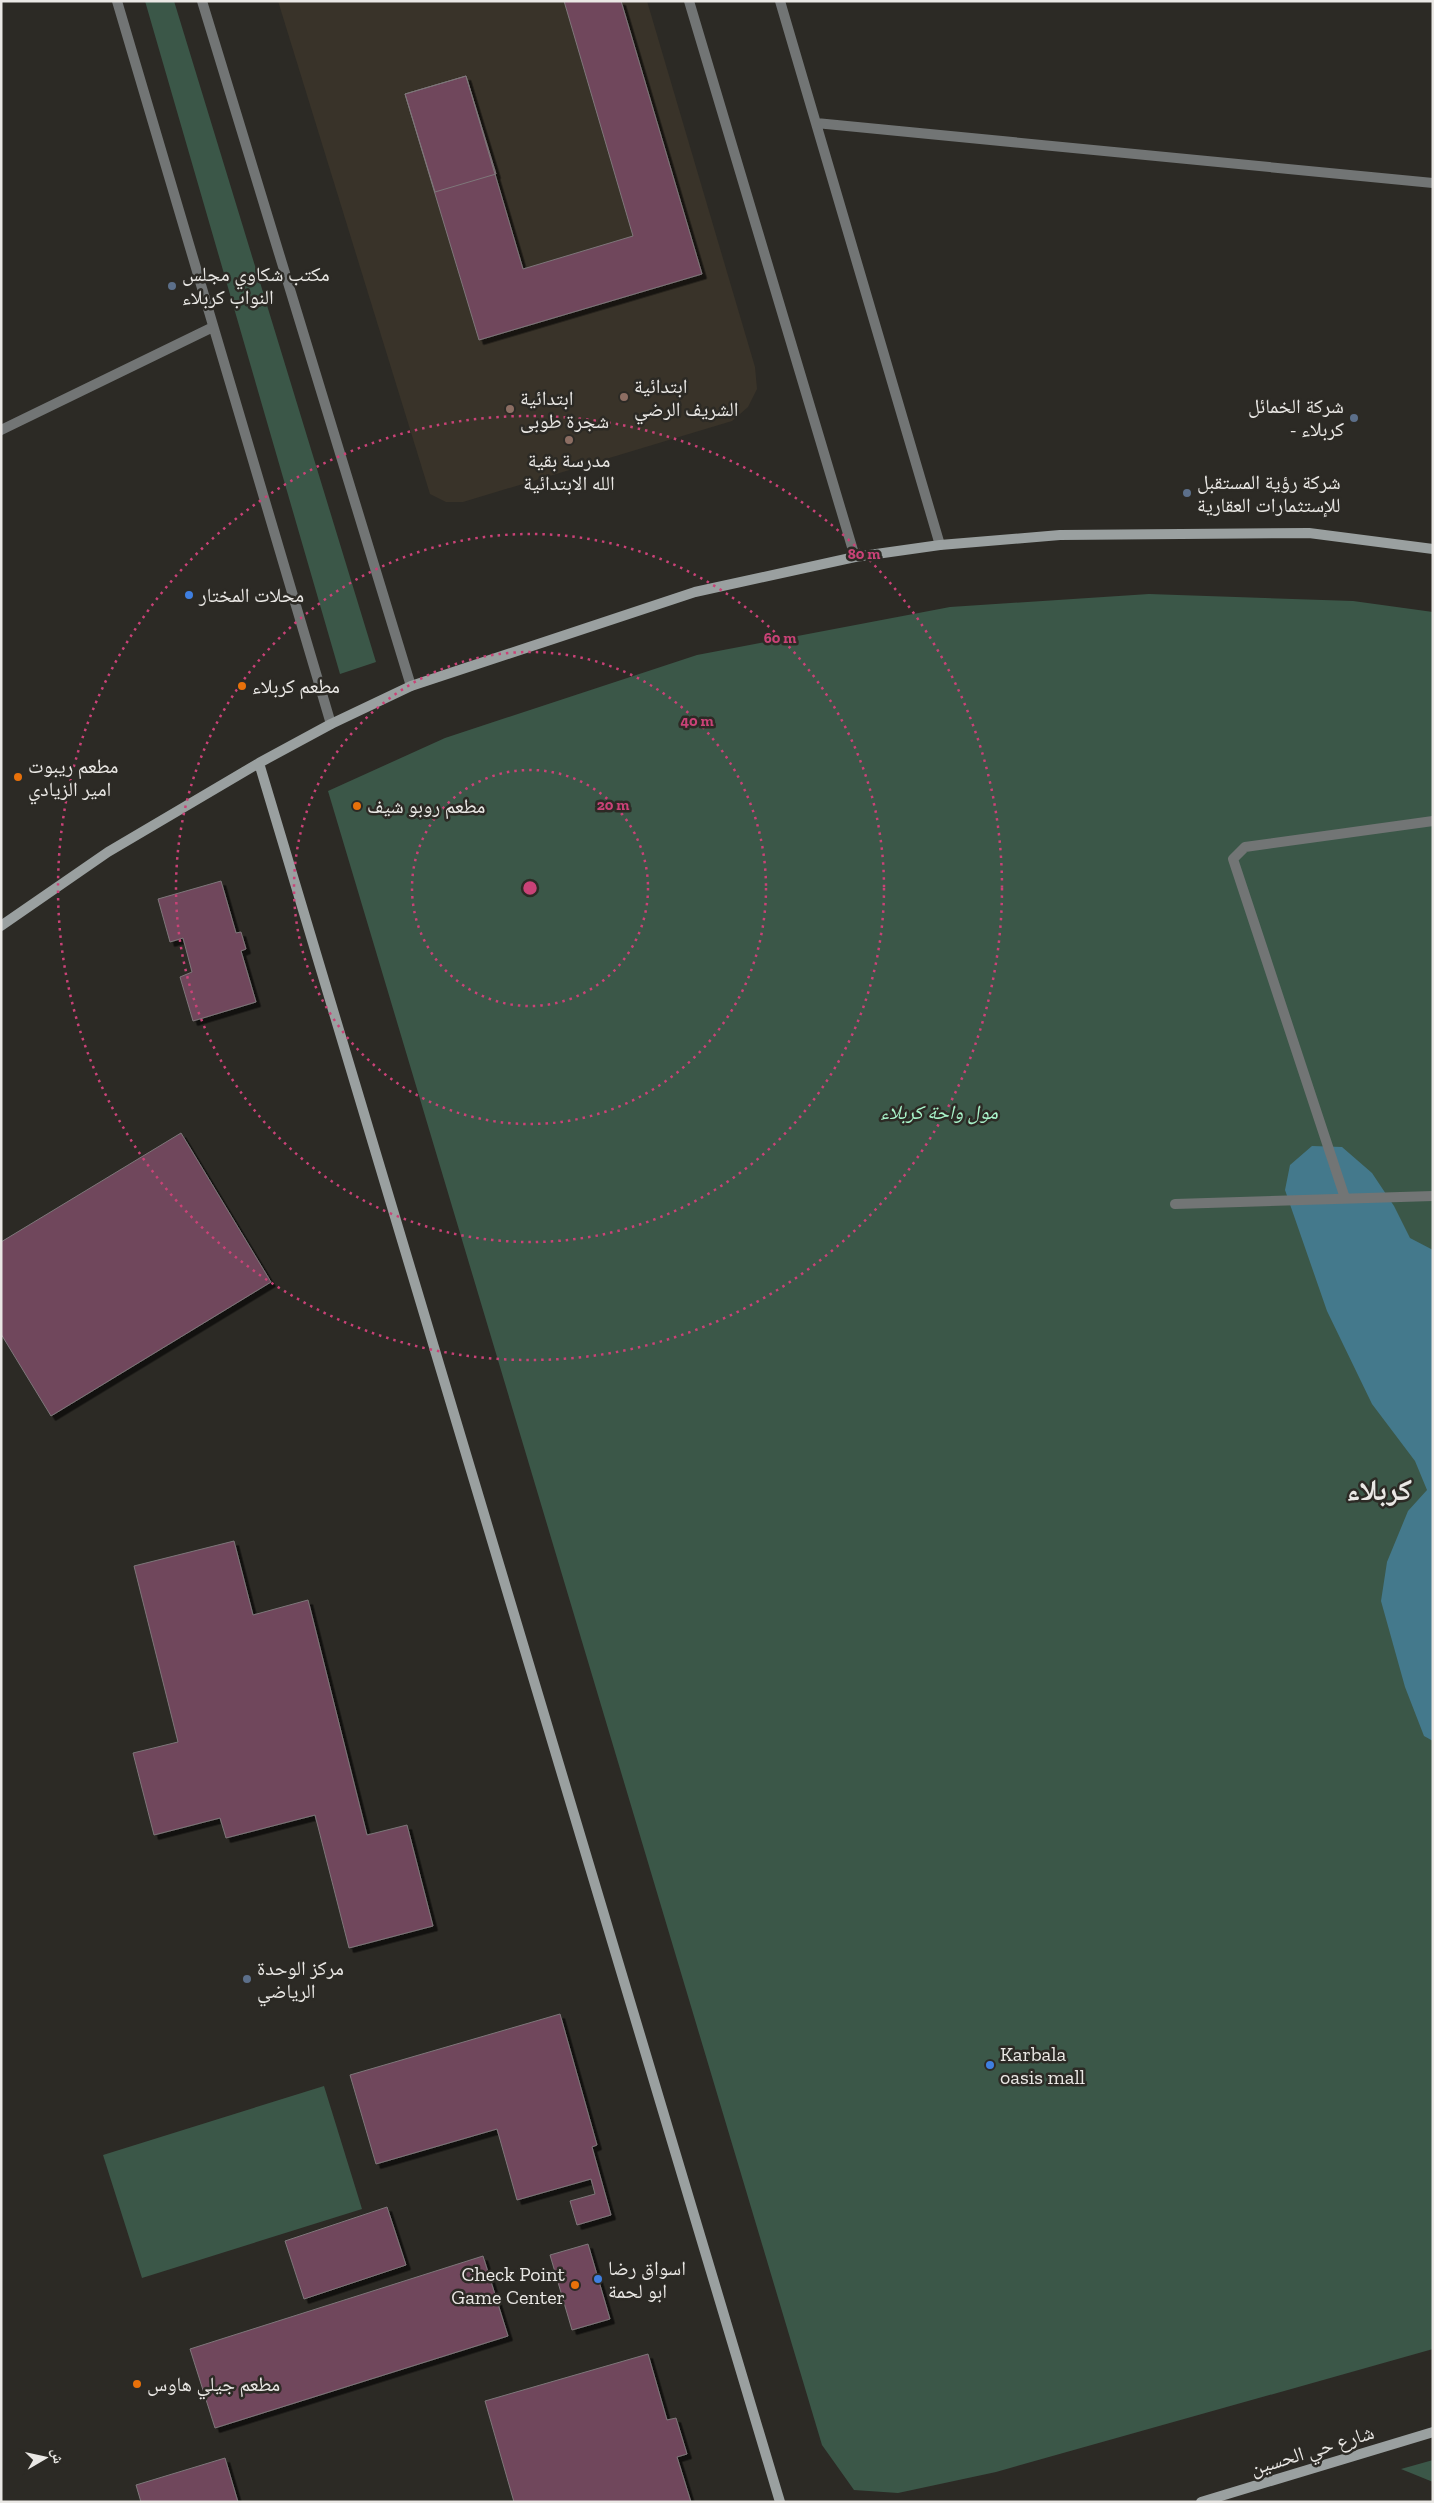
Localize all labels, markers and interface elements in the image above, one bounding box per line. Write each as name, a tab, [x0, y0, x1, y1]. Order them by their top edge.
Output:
place label: مكتب شكاوي مجلس النواب كربلاء	[182, 262, 330, 309]
marker: مكتب شكاوي مجلس النواب كربلاء	[166, 280, 178, 292]
place label: ابتدائية الشريف الرضي	[634, 374, 739, 425]
place label: ابتدائية شجرة طوبى	[520, 386, 609, 433]
marker: ابتدائية الشريف الرضي	[618, 391, 630, 403]
place label: شركة الخمائل - كربلاء	[1248, 394, 1344, 441]
marker: ابتدائية شجرة طوبى	[504, 403, 516, 415]
marker: شركة الخمائل - كربلاء	[1348, 412, 1360, 424]
marker: مدرسة بقية الله الابتدائية	[563, 434, 575, 446]
place label: مدرسة بقية الله الابتدائية	[523, 448, 615, 495]
place label: شركة رؤية المستقبل للإستثمارات العقارية	[1197, 470, 1341, 518]
marker: شركة رؤية المستقبل للإستثمارات العقارية	[1181, 487, 1193, 499]
text: 80 m	[848, 545, 880, 563]
place label: محلات المختار	[198, 583, 304, 607]
marker: محلات المختار	[183, 589, 195, 601]
text: 60 m	[764, 629, 796, 647]
place label: مطعم كربلاء	[252, 674, 340, 700]
marker: مطعم كربلاء	[236, 680, 248, 692]
text: 40 m	[680, 712, 714, 730]
place label: مطعم ريبوت امير الزيادي	[28, 754, 118, 805]
marker: مطعم ريبوت امير الزيادي	[12, 771, 24, 783]
place label: مطعم روبو شيف	[367, 794, 485, 820]
text: 20 m	[597, 796, 629, 814]
marker: مطعم روبو شيف	[351, 800, 363, 812]
centre of rings	[521, 879, 539, 897]
park label: مول واحة كربلاء	[880, 1100, 998, 1125]
district label: كربلاء	[1346, 1472, 1412, 1508]
place label: مركز الوحدة الرياضي	[257, 1956, 344, 2007]
marker: مركز الوحدة الرياضي	[241, 1973, 253, 1985]
place label: Karbala oasis mall	[1000, 2042, 1085, 2089]
marker: Karbala oasis mall	[984, 2059, 996, 2071]
place label: اسواق رضا ابو لحمة	[608, 2256, 686, 2303]
place label: Check Point Game Center	[451, 2262, 566, 2309]
marker: اسواق رضا ابو لحمة	[592, 2273, 604, 2285]
marker: Check Point Game Center	[569, 2279, 581, 2291]
place label: مطعم جيلي هاوس	[147, 2372, 280, 2400]
marker: مطعم جيلي هاوس	[131, 2378, 143, 2390]
street label: شارع حي الحسين	[1247, 2420, 1378, 2484]
north arrow	[20, 2433, 70, 2483]
text: ش	[48, 2447, 67, 2465]

